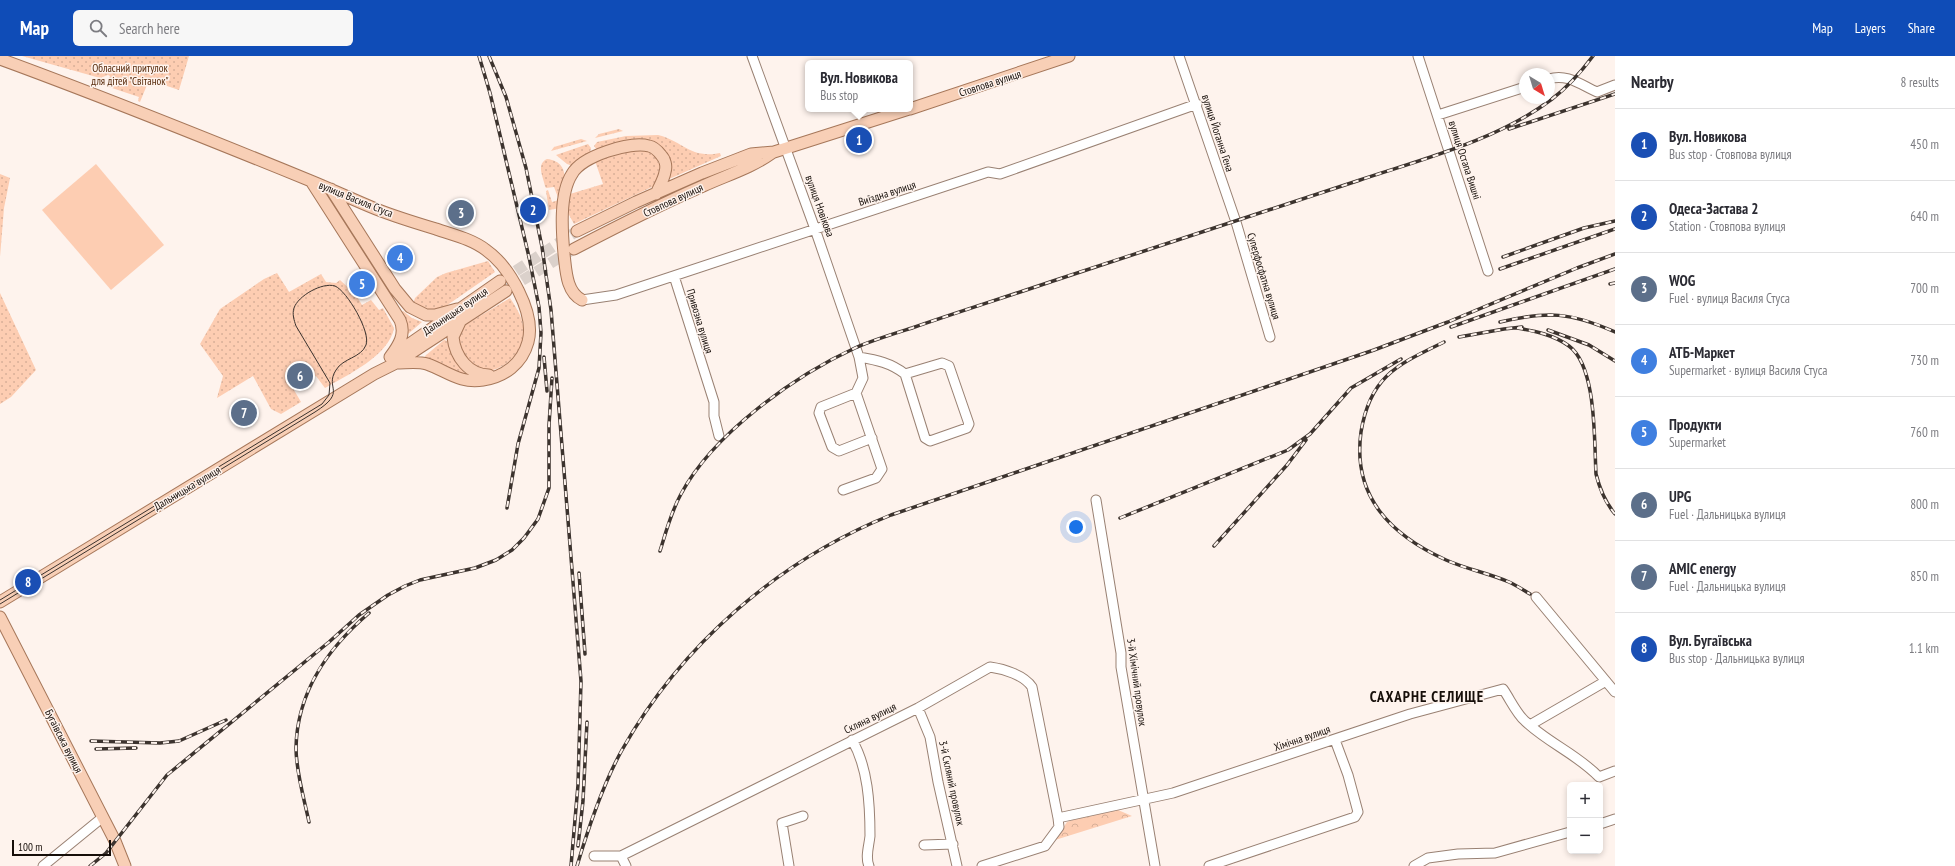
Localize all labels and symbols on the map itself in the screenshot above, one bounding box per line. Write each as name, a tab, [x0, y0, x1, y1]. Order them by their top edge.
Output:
park label: Обласний притулок для дітей "Світанок"	[91, 61, 169, 88]
street label: Стовпова вулиця	[957, 66, 1023, 100]
north arrow	[1519, 68, 1555, 104]
street label: вулиця Йоганна Гена	[1199, 93, 1237, 173]
street label: вулиця Остапа Вишні	[1446, 119, 1484, 201]
pin: 1	[846, 125, 872, 155]
street label: вулиця Новікова	[802, 173, 838, 239]
street label: Виїздна вулиця	[856, 177, 918, 209]
street label: вулиця Василя Стуса	[317, 178, 395, 220]
street label: Стовпова вулиця	[641, 180, 705, 220]
pin: 2	[520, 195, 546, 225]
pin: 3	[448, 198, 474, 228]
street label: Суперфосфатна вулиця	[1244, 231, 1284, 321]
pin: 4	[387, 243, 413, 273]
pin: 5	[349, 269, 375, 299]
street label: Дальницька вулиця	[420, 284, 490, 338]
street label: Привозна вулиця	[684, 287, 716, 355]
pin: 6	[287, 361, 313, 391]
pin: 7	[231, 398, 257, 428]
street label: Дальницька вулиця	[151, 463, 223, 513]
your location	[1066, 517, 1086, 537]
pin: 8	[15, 567, 41, 597]
street label: 3-й Хімічний провулок	[1124, 637, 1150, 727]
district label: САХАРНЕ СЕЛИЩЕ	[1370, 687, 1484, 706]
street label: Скляна вулиця	[841, 699, 899, 737]
street label: Бугаївська вулиця	[42, 707, 86, 775]
street label: Хімічна вулиця	[1272, 722, 1332, 754]
street label: 3-й Скляний провулок	[936, 739, 968, 827]
scale bar	[12, 838, 111, 857]

